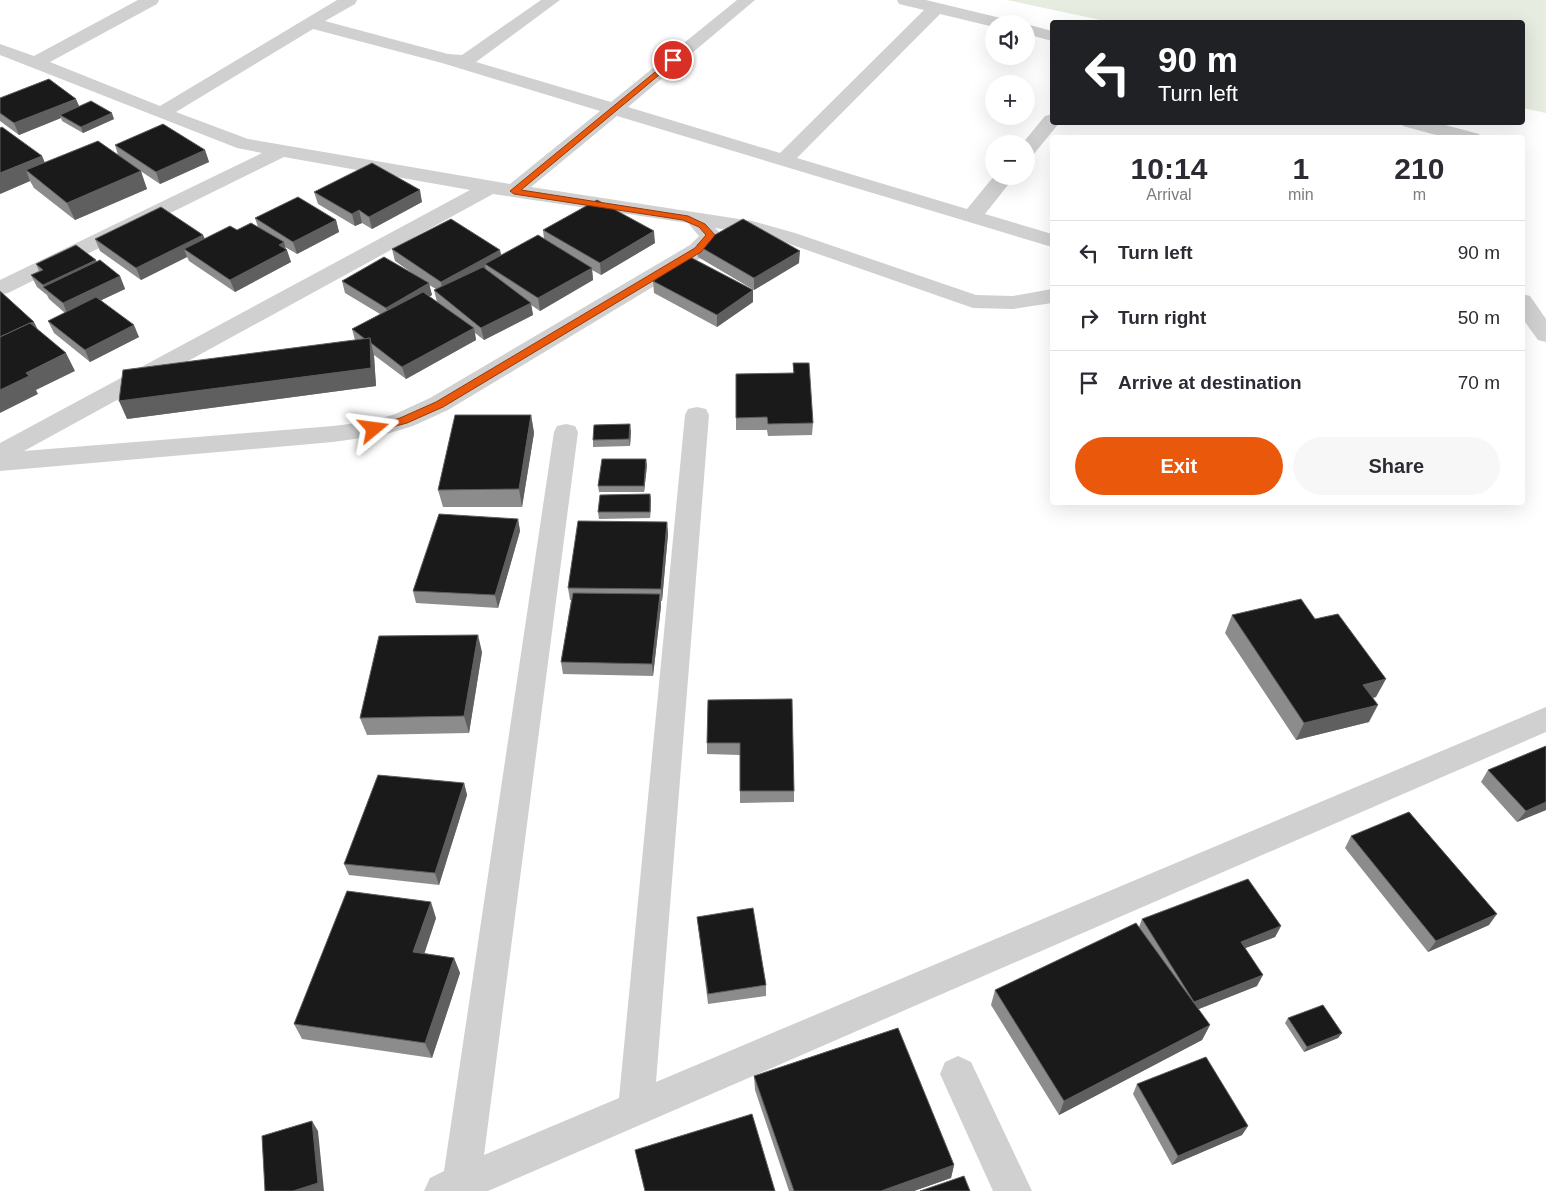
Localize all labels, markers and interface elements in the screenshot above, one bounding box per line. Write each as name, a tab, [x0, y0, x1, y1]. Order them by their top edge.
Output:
map controls	[985, 15, 1035, 185]
button: sound	[985, 15, 1035, 65]
pin	[652, 39, 694, 81]
icon: left	[1075, 40, 1140, 105]
text: 90 m	[1158, 40, 1238, 79]
icon: arrive	[659, 46, 687, 74]
button: +	[985, 75, 1035, 125]
text: Turn left	[1158, 81, 1238, 106]
button: −	[985, 135, 1035, 185]
text: 10:14	[1131, 152, 1207, 185]
text: 1	[1292, 152, 1309, 185]
text: 210	[1394, 152, 1444, 185]
text: Arrival	[1146, 186, 1192, 203]
text: min	[1288, 186, 1314, 203]
text: m	[1413, 186, 1426, 203]
icon: left	[1075, 239, 1103, 267]
text: Turn left	[1118, 242, 1193, 263]
text: 90 m	[1458, 242, 1500, 263]
icon: right	[1075, 304, 1103, 332]
text: Turn right	[1118, 307, 1206, 328]
text: 50 m	[1458, 307, 1500, 328]
icon: arrive	[1075, 369, 1103, 397]
text: Arrive at destination	[1118, 372, 1302, 393]
text: 70 m	[1458, 372, 1500, 393]
position arrow	[347, 402, 399, 454]
button: Exit	[1075, 437, 1283, 495]
button: Share	[1293, 437, 1500, 495]

